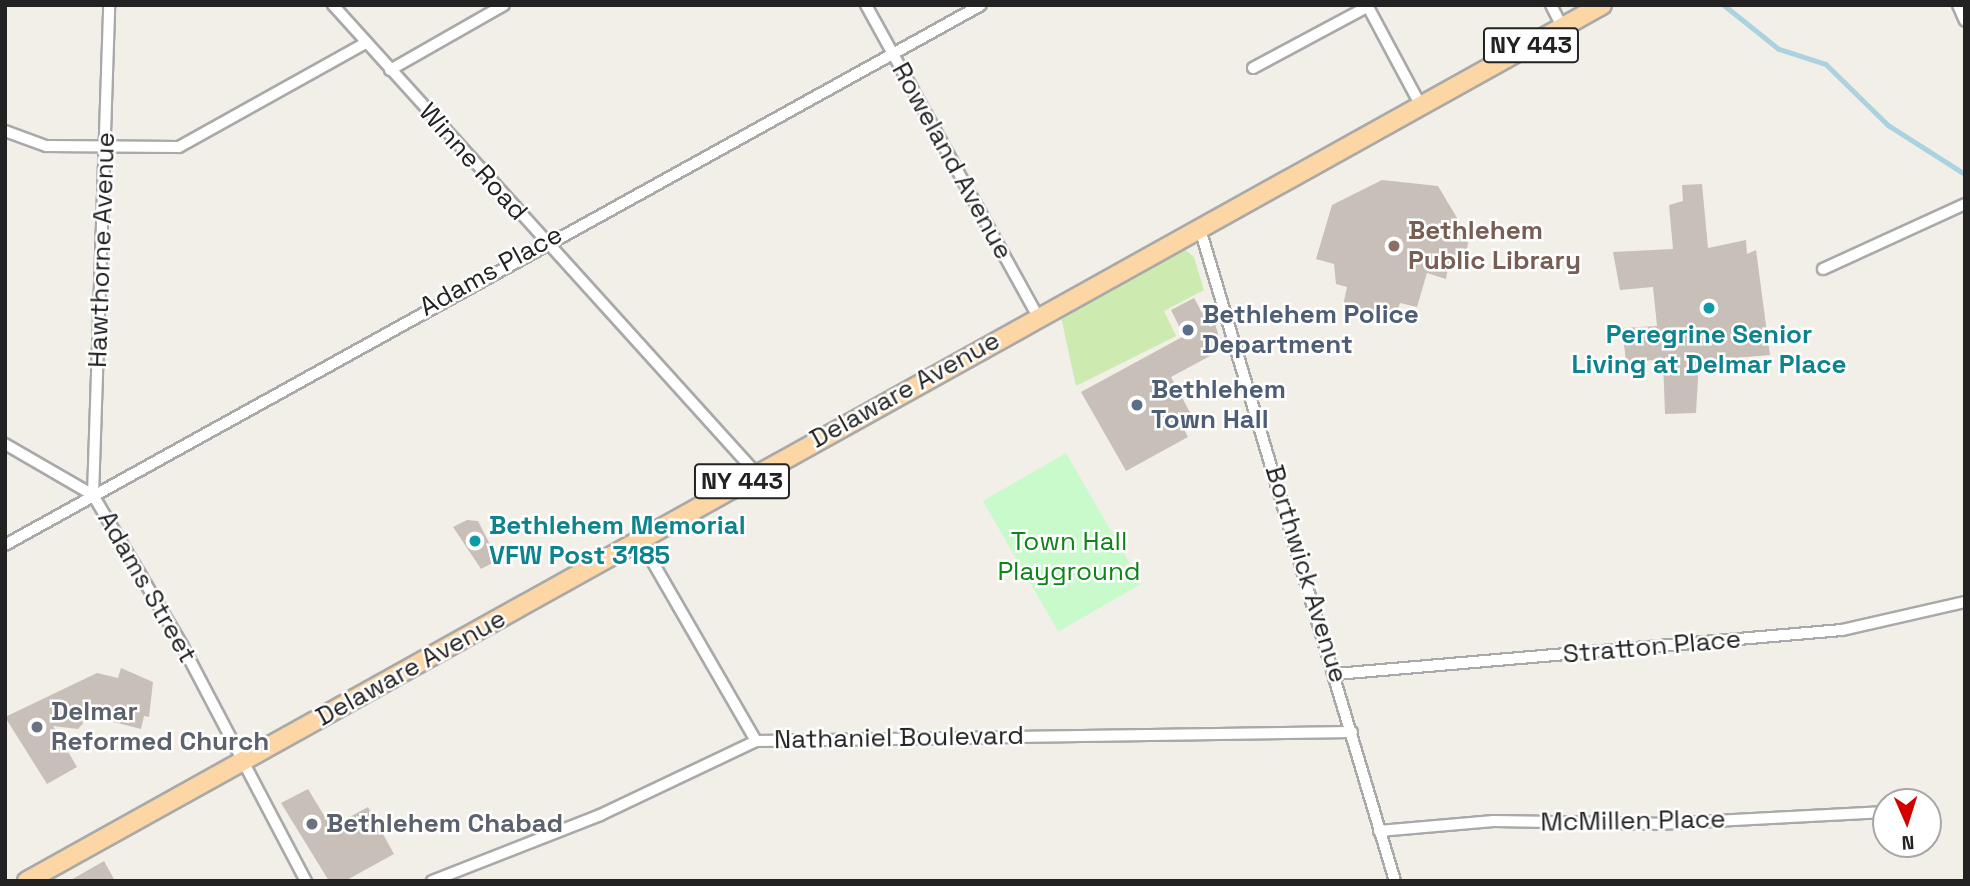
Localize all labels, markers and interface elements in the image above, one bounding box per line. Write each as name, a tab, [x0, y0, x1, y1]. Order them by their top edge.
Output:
road number: NY 443	[1482, 25, 1580, 66]
street label: Roweland Avenue	[885, 57, 1019, 265]
street label: Winne Road	[412, 97, 534, 227]
street label: Hawthorne Avenue	[82, 131, 122, 369]
place label: Bethlehem Public Library	[1408, 215, 1581, 276]
street label: Adams Place	[414, 219, 568, 323]
marker: Bethlehem Public Library	[1386, 238, 1402, 254]
place label: Bethlehem Police Department	[1202, 299, 1419, 360]
marker: Peregrine Senior Living at Delmar Place	[1701, 300, 1717, 316]
place label: Peregrine Senior Living at Delmar Place	[1572, 319, 1846, 380]
marker: Bethlehem Police Department	[1180, 322, 1196, 338]
street label: Delaware Avenue	[805, 325, 1005, 455]
place label: Bethlehem Town Hall	[1151, 374, 1286, 436]
marker: Bethlehem Town Hall	[1129, 397, 1145, 413]
road number: NY 443	[693, 460, 791, 502]
street label: Borthwick Avenue	[1258, 461, 1354, 687]
street label: Adams Street	[91, 505, 203, 669]
place label: Bethlehem Memorial VFW Post 3185	[489, 510, 746, 572]
park label: Town Hall Playground	[997, 526, 1141, 588]
marker: Bethlehem Memorial VFW Post 3185	[467, 533, 483, 549]
street label: Delaware Avenue	[311, 603, 511, 733]
street label: Stratton Place	[1562, 624, 1742, 670]
place label: Delmar Reformed Church	[51, 696, 269, 758]
marker: Delmar Reformed Church	[29, 719, 45, 735]
street label: Nathaniel Boulevard	[774, 720, 1024, 756]
north arrow	[1872, 788, 1942, 858]
street label: McMillen Place	[1540, 804, 1726, 838]
place label: Bethlehem Chabad	[326, 808, 563, 840]
marker: Bethlehem Chabad	[304, 816, 320, 832]
text: N	[1901, 830, 1915, 855]

